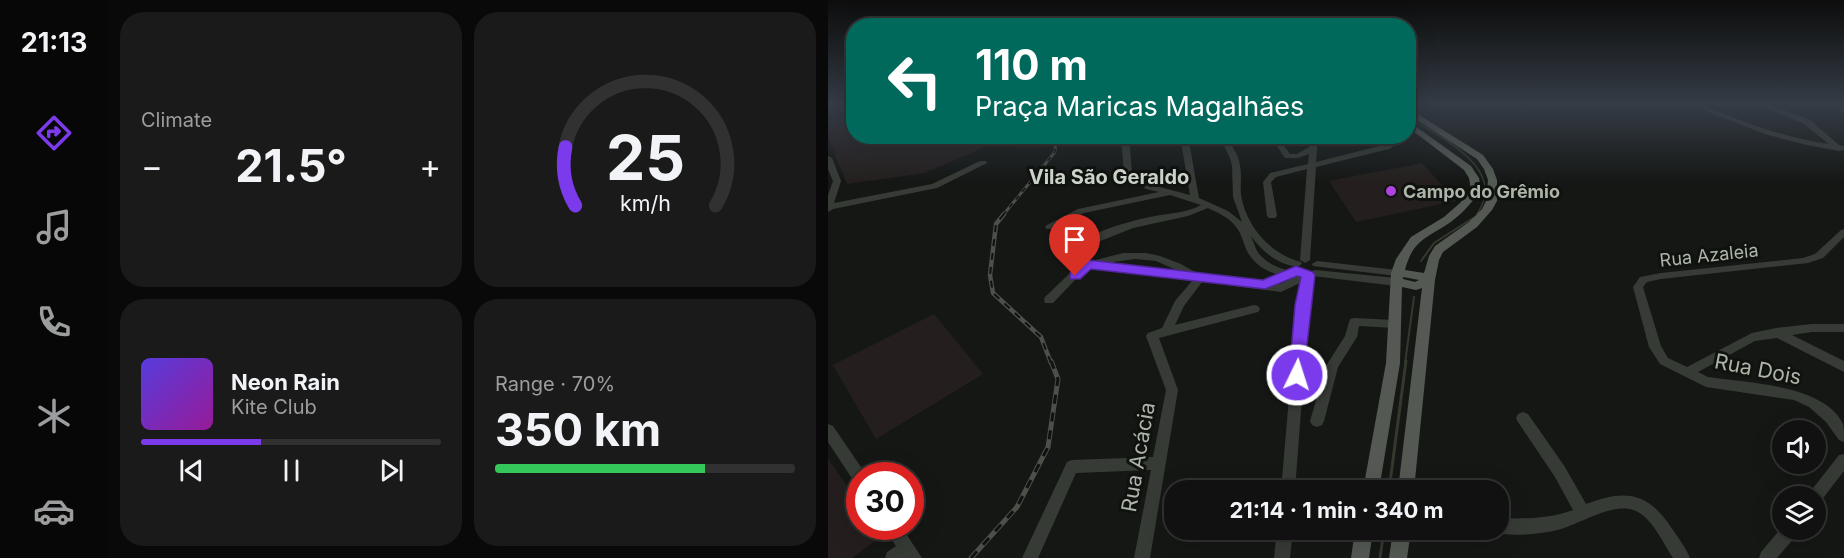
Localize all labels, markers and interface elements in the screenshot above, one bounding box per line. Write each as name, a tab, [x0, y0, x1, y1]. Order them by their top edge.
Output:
text: 21:13	[21, 26, 87, 59]
text: 110 m	[975, 39, 1088, 90]
icon: left	[876, 42, 954, 120]
text: Praça Maricas Magalhães	[975, 90, 1304, 123]
text: Climate	[141, 108, 212, 132]
icon: directions	[33, 112, 75, 154]
text: 25	[605, 120, 685, 195]
text: 21.5°	[235, 138, 347, 193]
text: −	[141, 146, 163, 186]
text: +	[419, 146, 441, 186]
district label: Vila São Geraldo	[1029, 165, 1189, 189]
place label: Campo do Grêmio	[1403, 181, 1560, 202]
marker: Campo do Grêmio	[1384, 184, 1398, 198]
text: km/h	[620, 191, 670, 217]
icon: music	[33, 206, 75, 248]
pin	[1049, 214, 1100, 276]
icon: arrive	[1058, 223, 1091, 256]
street label: Rua Azaleia	[1659, 239, 1759, 271]
icon: phone	[33, 301, 75, 343]
position arrow	[1265, 343, 1329, 407]
street label: Rua Dois	[1713, 348, 1803, 390]
text: Neon Rain	[231, 369, 340, 395]
text: Range · 70%	[495, 372, 615, 396]
icon: climate	[33, 395, 75, 437]
text: Kite Club	[231, 395, 317, 419]
street label: Rua Acácia	[1116, 400, 1160, 514]
text: 350 km	[495, 402, 661, 457]
map controls	[1772, 420, 1826, 540]
button: sound	[1772, 420, 1826, 474]
icon: previous	[175, 454, 208, 487]
icon: pause	[275, 454, 308, 487]
icon: next	[375, 454, 408, 487]
speed limit sign: 30	[846, 462, 924, 540]
button: layers	[1772, 486, 1826, 540]
icon: car	[33, 490, 75, 532]
text: 21:14 · 1 min · 340 m	[1229, 497, 1444, 523]

